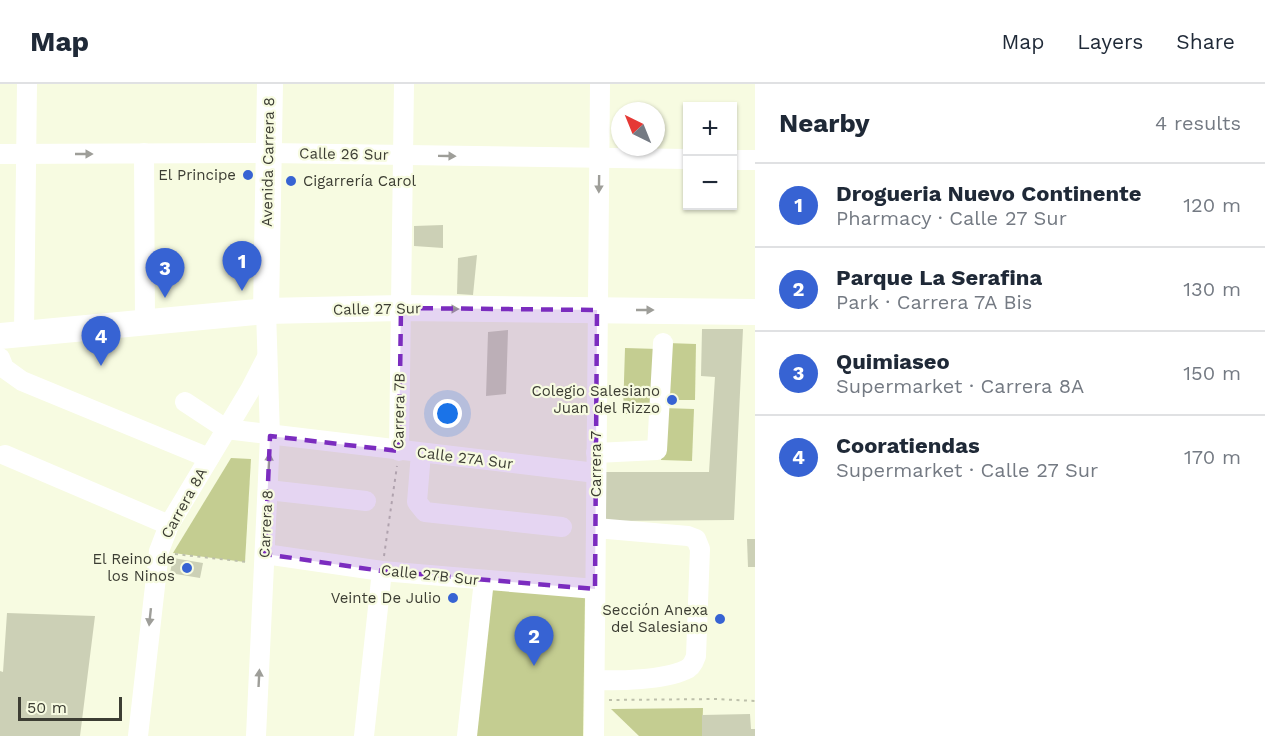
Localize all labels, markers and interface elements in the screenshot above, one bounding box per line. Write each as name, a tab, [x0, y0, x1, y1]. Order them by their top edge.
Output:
text: Map	[30, 25, 89, 58]
text: Map	[1001, 29, 1044, 54]
text: Layers	[1077, 29, 1143, 54]
text: Share	[1176, 29, 1235, 54]
street label: Avenida Carrera 8	[258, 97, 278, 227]
north arrow	[611, 102, 665, 156]
map controls	[683, 102, 737, 210]
button: +	[683, 102, 737, 156]
text: Nearby	[779, 108, 870, 138]
text: 4 results	[1155, 111, 1241, 135]
street label: Calle 26 Sur	[299, 144, 389, 164]
one-way arrow	[74, 149, 93, 159]
one-way arrow	[437, 151, 456, 160]
button: −	[683, 156, 737, 210]
place label: El Principe	[158, 166, 236, 184]
marker: El Principe	[241, 168, 255, 182]
place label: Cigarrería Carol	[303, 172, 416, 190]
marker: Cigarrería Carol	[284, 174, 298, 188]
one-way arrow	[594, 175, 603, 194]
text: Drogueria Nuevo Continente	[836, 181, 1141, 206]
text: 1	[794, 193, 803, 217]
text: 120 m	[1183, 193, 1241, 217]
text: Pharmacy · Calle 27 Sur	[836, 206, 1067, 230]
pin: 1	[222, 242, 262, 291]
pin: 3	[146, 248, 184, 298]
text: Parque La Serafina	[836, 265, 1042, 290]
text: 2	[793, 277, 804, 301]
text: 130 m	[1183, 277, 1241, 301]
text: Park · Carrera 7A Bis	[836, 290, 1032, 314]
street label: Calle 27 Sur	[333, 299, 421, 319]
one-way arrow	[441, 304, 460, 314]
one-way arrow	[636, 305, 655, 315]
pin: 4	[82, 316, 120, 366]
text: Quimiaseo	[836, 349, 950, 374]
text: 3	[793, 361, 804, 385]
text: 150 m	[1183, 361, 1241, 385]
street label: Carrera 7B	[389, 373, 409, 449]
text: Supermarket · Carrera 8A	[836, 374, 1084, 398]
place label: Colegio Salesiano Juan del Rizzo	[532, 382, 660, 417]
marker: Colegio Salesiano Juan del Rizzo	[665, 393, 679, 407]
your location	[433, 399, 462, 428]
street label: Carrera 7	[587, 431, 605, 497]
text: Cooratiendas	[836, 433, 980, 458]
street label: Calle 27A Sur	[416, 443, 514, 473]
text: 4	[792, 445, 805, 469]
text: 170 m	[1184, 445, 1241, 469]
one-way arrow	[264, 452, 273, 471]
text: Supermarket · Calle 27 Sur	[836, 458, 1098, 482]
street label: Carrera 8A	[157, 465, 211, 541]
street label: Carrera 8	[255, 490, 277, 558]
place label: El Reino de los Ninos	[92, 550, 175, 585]
marker: El Reino de los Ninos	[180, 561, 194, 575]
street label: Calle 27B Sur	[380, 561, 480, 589]
place label: Veinte De Julio	[331, 589, 441, 607]
marker: Veinte De Julio	[446, 591, 460, 605]
place label: Sección Anexa del Salesiano	[602, 601, 708, 636]
one-way arrow	[145, 607, 155, 626]
marker: Sección Anexa del Salesiano	[713, 612, 727, 626]
pin: 2	[514, 616, 554, 666]
one-way arrow	[254, 668, 264, 687]
scale bar	[18, 694, 122, 722]
text: 50 m	[27, 698, 67, 717]

